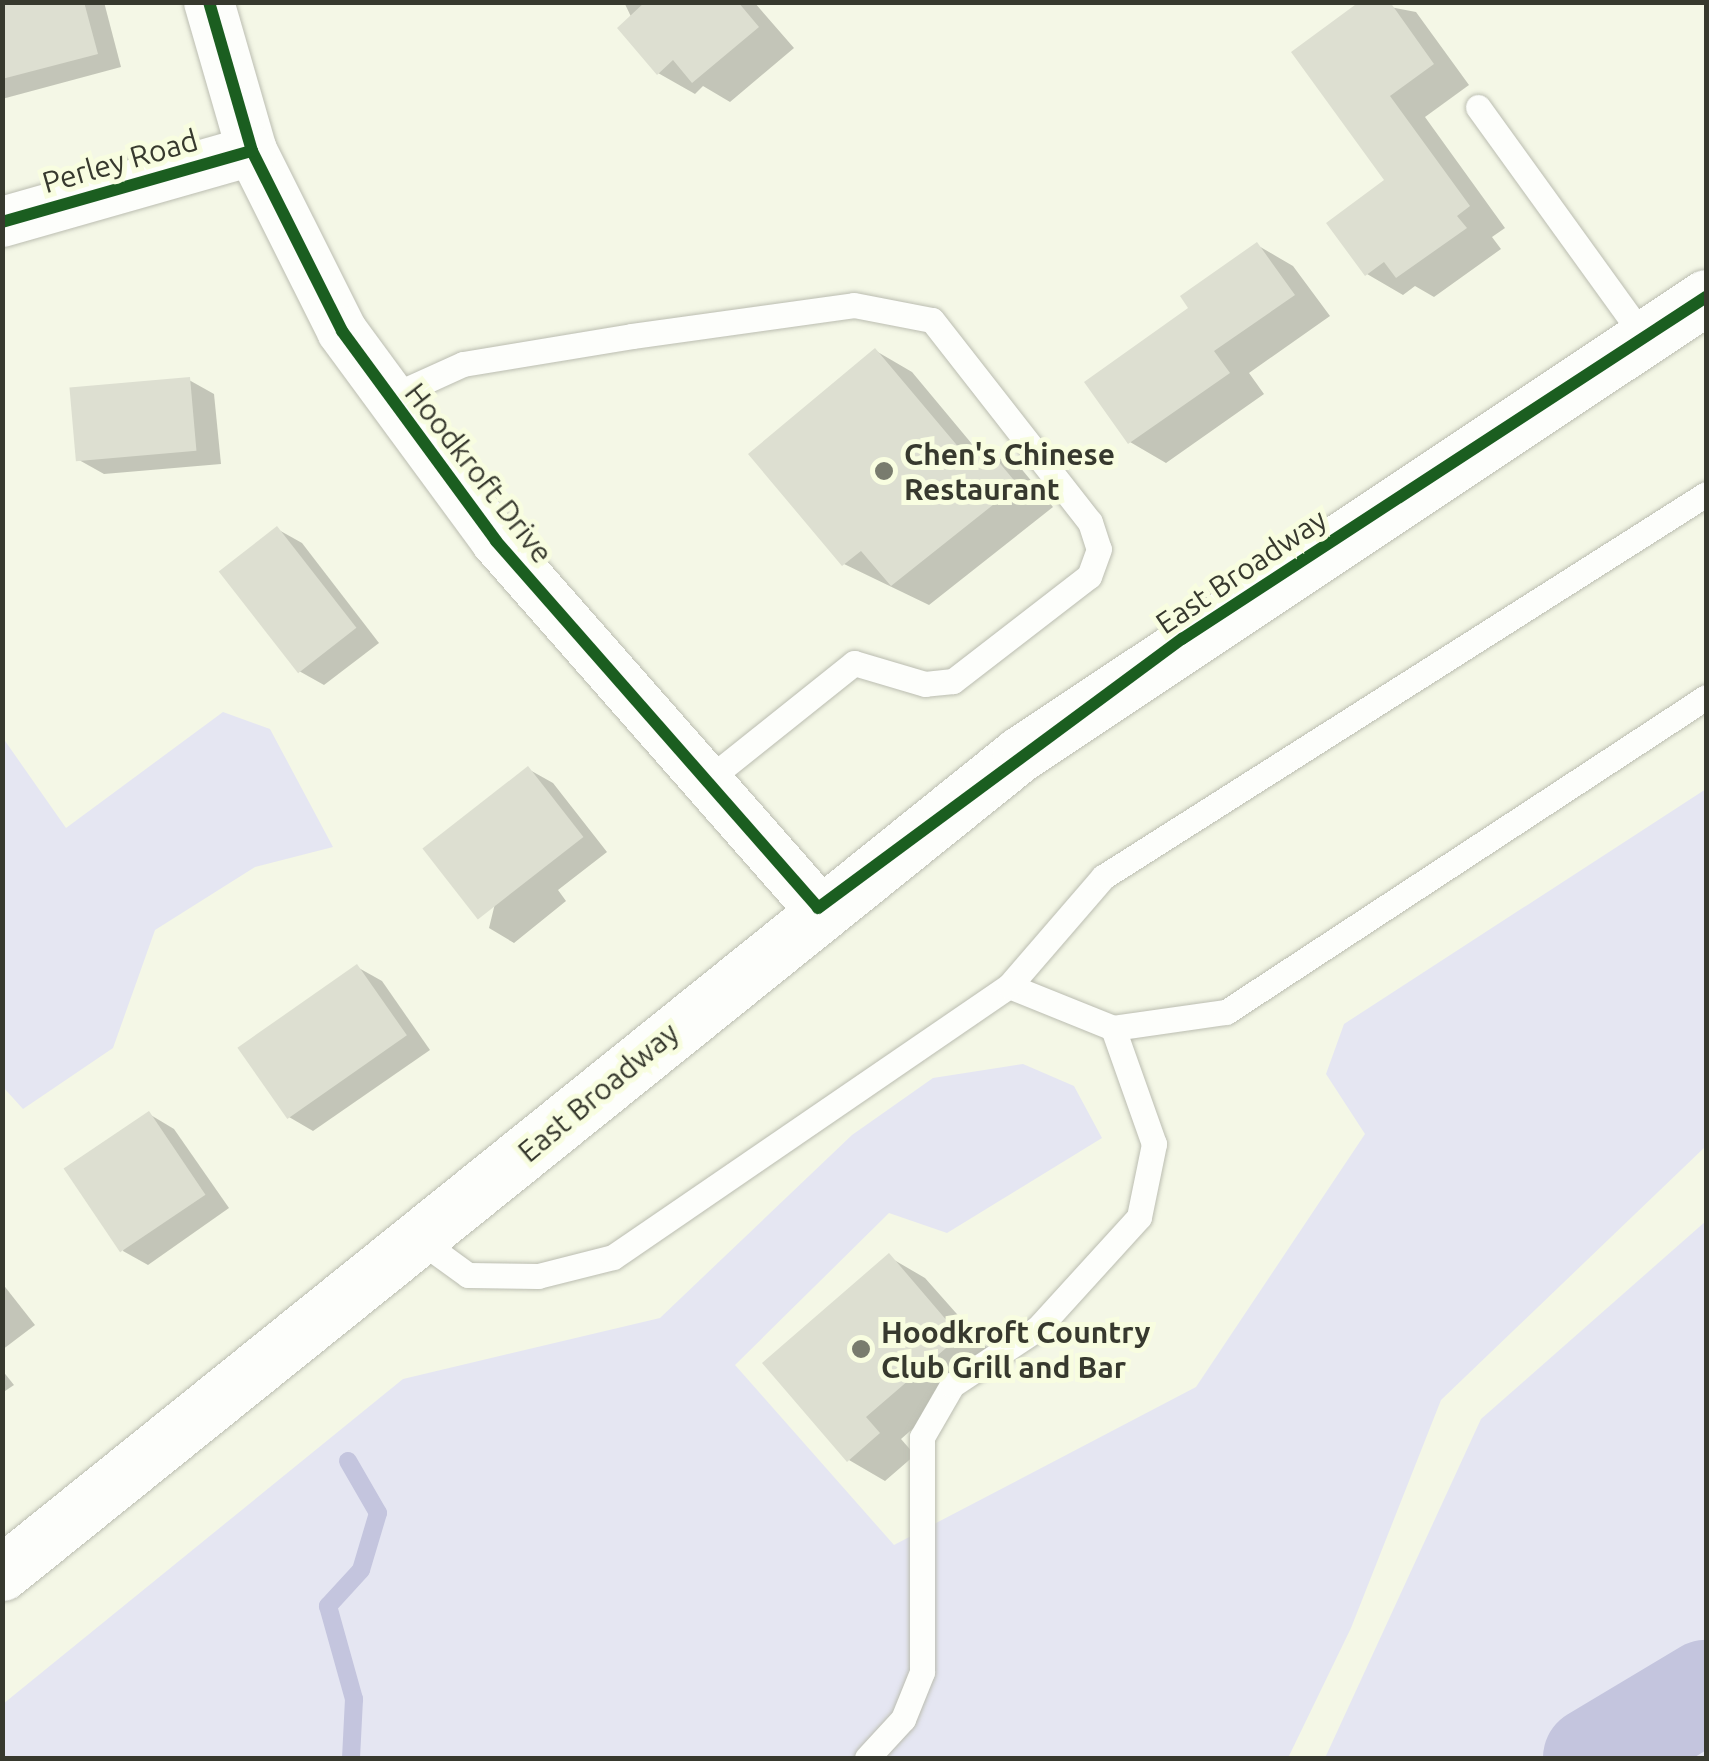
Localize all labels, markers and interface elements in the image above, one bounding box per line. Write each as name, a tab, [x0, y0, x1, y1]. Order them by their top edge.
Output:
street label: Perley Road	[38, 122, 202, 200]
street label: Hoodkroft Drive	[398, 376, 560, 570]
place label: Chen's Chinese Restaurant	[904, 436, 1115, 506]
marker: Chen's Chinese Restaurant	[873, 460, 895, 482]
street label: East Broadway	[1149, 501, 1333, 641]
street label: East Broadway	[511, 1015, 685, 1169]
place label: Hoodkroft Country Club Grill and Bar	[881, 1314, 1150, 1384]
marker: Hoodkroft Country Club Grill and Bar	[850, 1338, 872, 1360]

